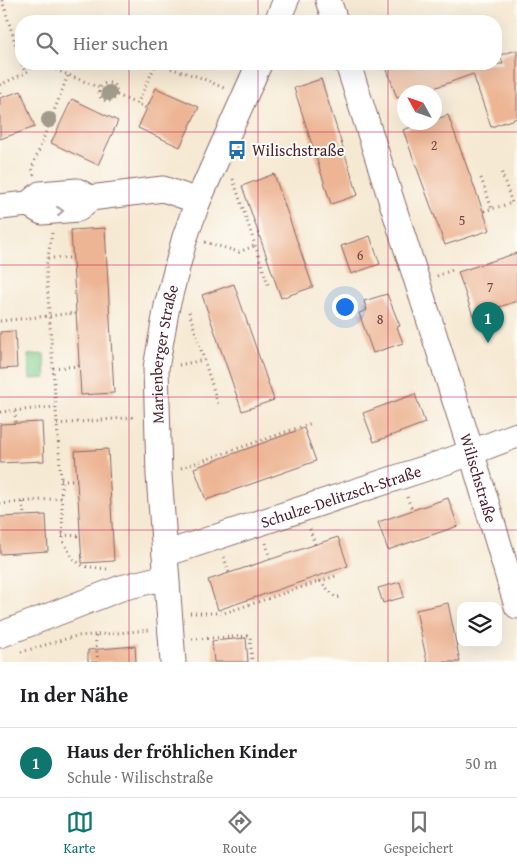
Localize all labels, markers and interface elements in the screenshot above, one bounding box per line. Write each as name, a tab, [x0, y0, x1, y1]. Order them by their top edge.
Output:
search box	[15, 15, 502, 70]
icon: search	[33, 29, 61, 57]
text: Hier suchen	[73, 29, 168, 57]
north arrow	[397, 85, 442, 130]
house number: 2	[431, 135, 437, 155]
place label: Wilischstraße	[252, 138, 344, 162]
bus stop icon: Wilischstraße	[226, 139, 248, 161]
one-way arrow	[57, 205, 65, 216]
house number: 5	[459, 210, 465, 230]
house number: 6	[357, 245, 364, 265]
house number: 7	[487, 277, 494, 297]
street label: Marienberger Straße	[144, 282, 184, 424]
your location	[332, 294, 358, 320]
pin: 1	[472, 302, 504, 343]
house number: 8	[377, 309, 384, 329]
street label: Wilischstraße	[454, 430, 504, 525]
street label: Schulze-Delitzsch-Straße	[257, 459, 424, 534]
map controls	[457, 602, 502, 647]
button: layers	[457, 602, 502, 647]
text: In der Nähe	[20, 679, 128, 710]
text: Haus der fröhlichen Kinder	[67, 737, 297, 765]
text: 1	[32, 751, 40, 775]
text: 50 m	[465, 751, 497, 775]
text: Schule · Wilischstraße	[67, 765, 213, 789]
tab: Karte	[63, 808, 96, 858]
tab: Route	[223, 808, 257, 858]
tab: Gespeichert	[384, 808, 453, 858]

